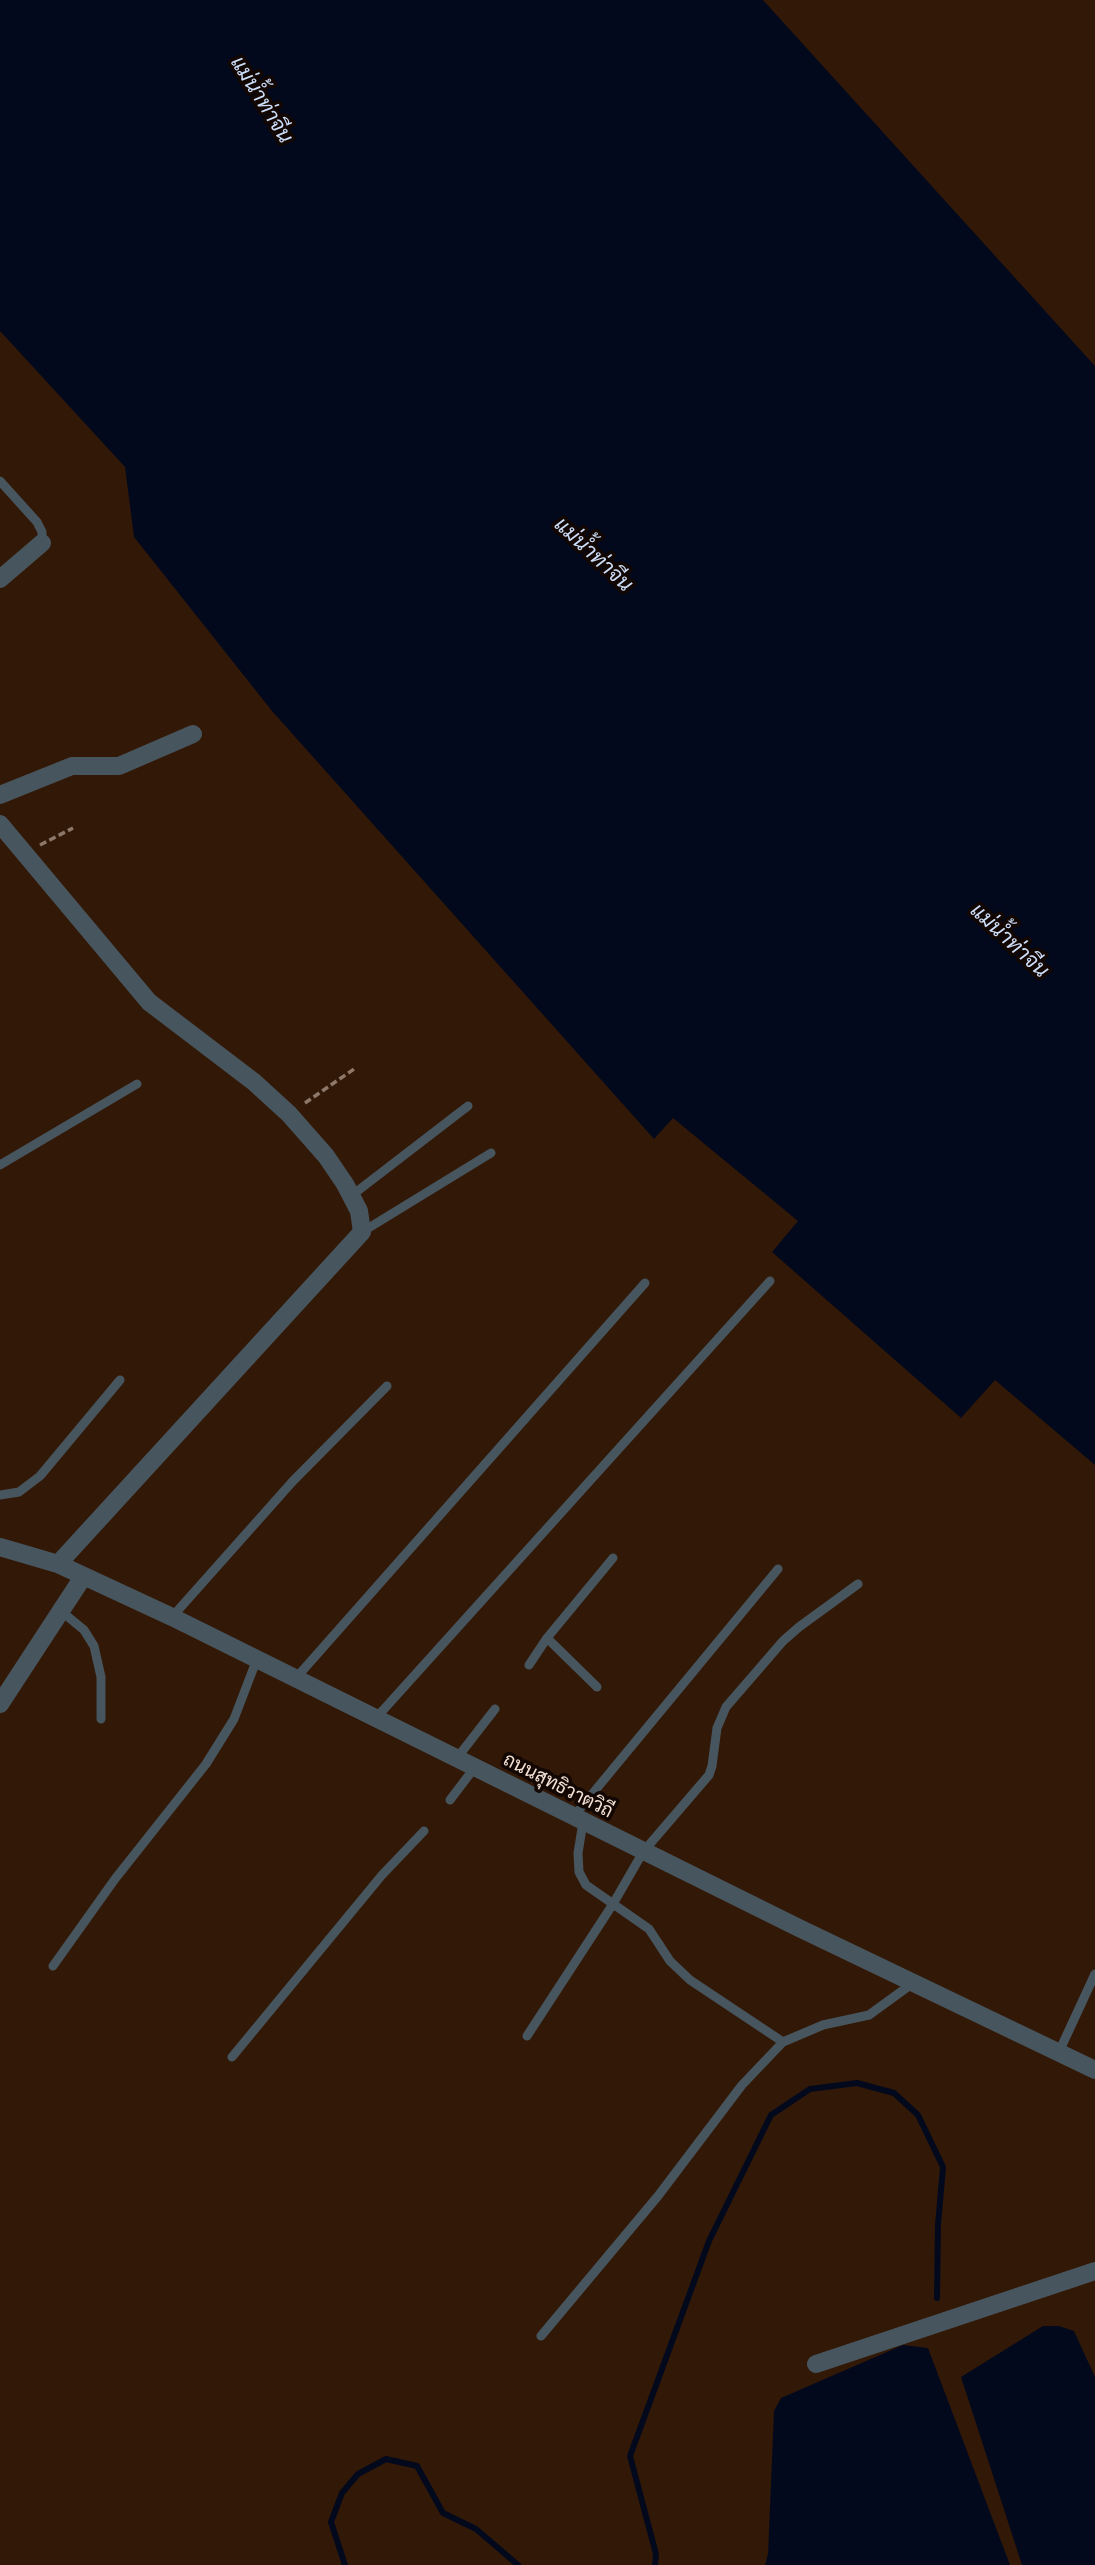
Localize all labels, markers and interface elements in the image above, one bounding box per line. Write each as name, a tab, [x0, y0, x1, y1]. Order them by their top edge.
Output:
water label: แม่น้ำท่าจีน	[224, 52, 298, 148]
water label: แม่น้ำท่าจีน	[549, 512, 637, 598]
water label: แม่น้ำท่าจีน	[965, 898, 1053, 984]
street label: ถนนสุทธิวาตวิถี	[499, 1749, 617, 1823]

